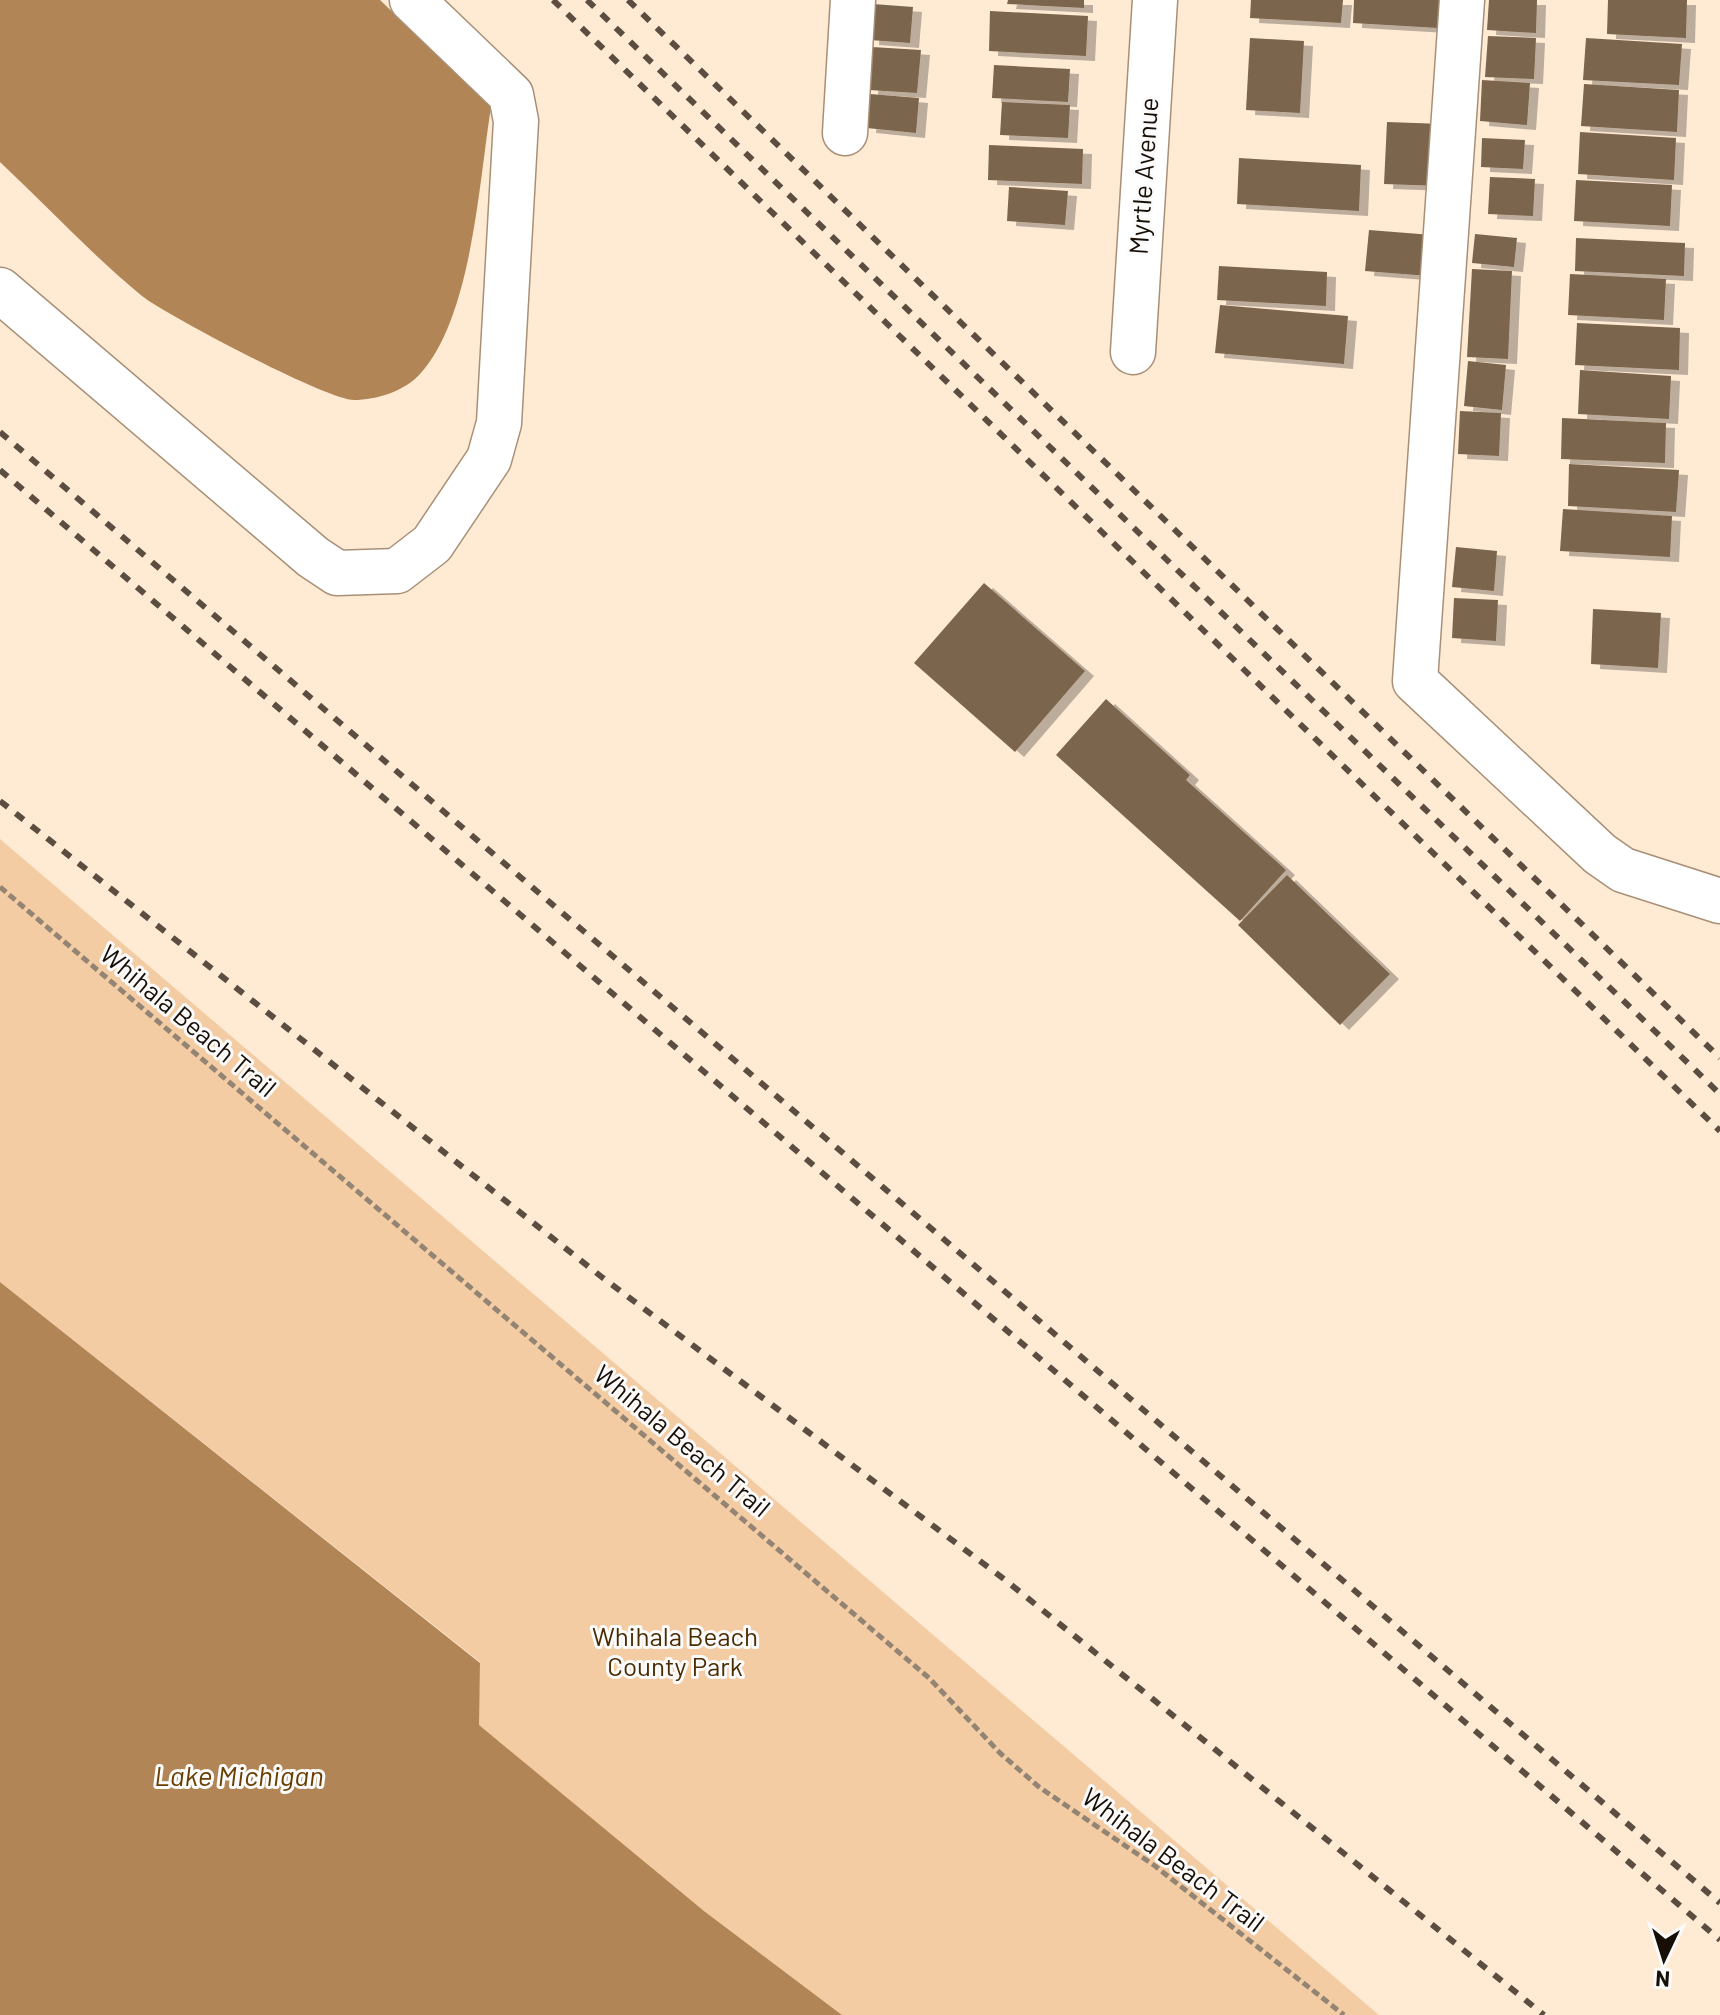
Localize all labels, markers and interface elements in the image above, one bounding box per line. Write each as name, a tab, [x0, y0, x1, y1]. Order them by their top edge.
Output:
street label: Myrtle Avenue	[1122, 96, 1163, 256]
street label: Whihala Beach Trail	[95, 937, 283, 1102]
street label: Whihala Beach Trail	[589, 1357, 777, 1522]
park label: Whihala Beach County Park	[592, 1620, 758, 1681]
water label: Lake Michigan	[154, 1758, 324, 1792]
street label: Whihala Beach Trail	[1077, 1780, 1271, 1937]
north arrow	[1624, 1919, 1704, 1999]
text: N	[1654, 1966, 1671, 1993]

